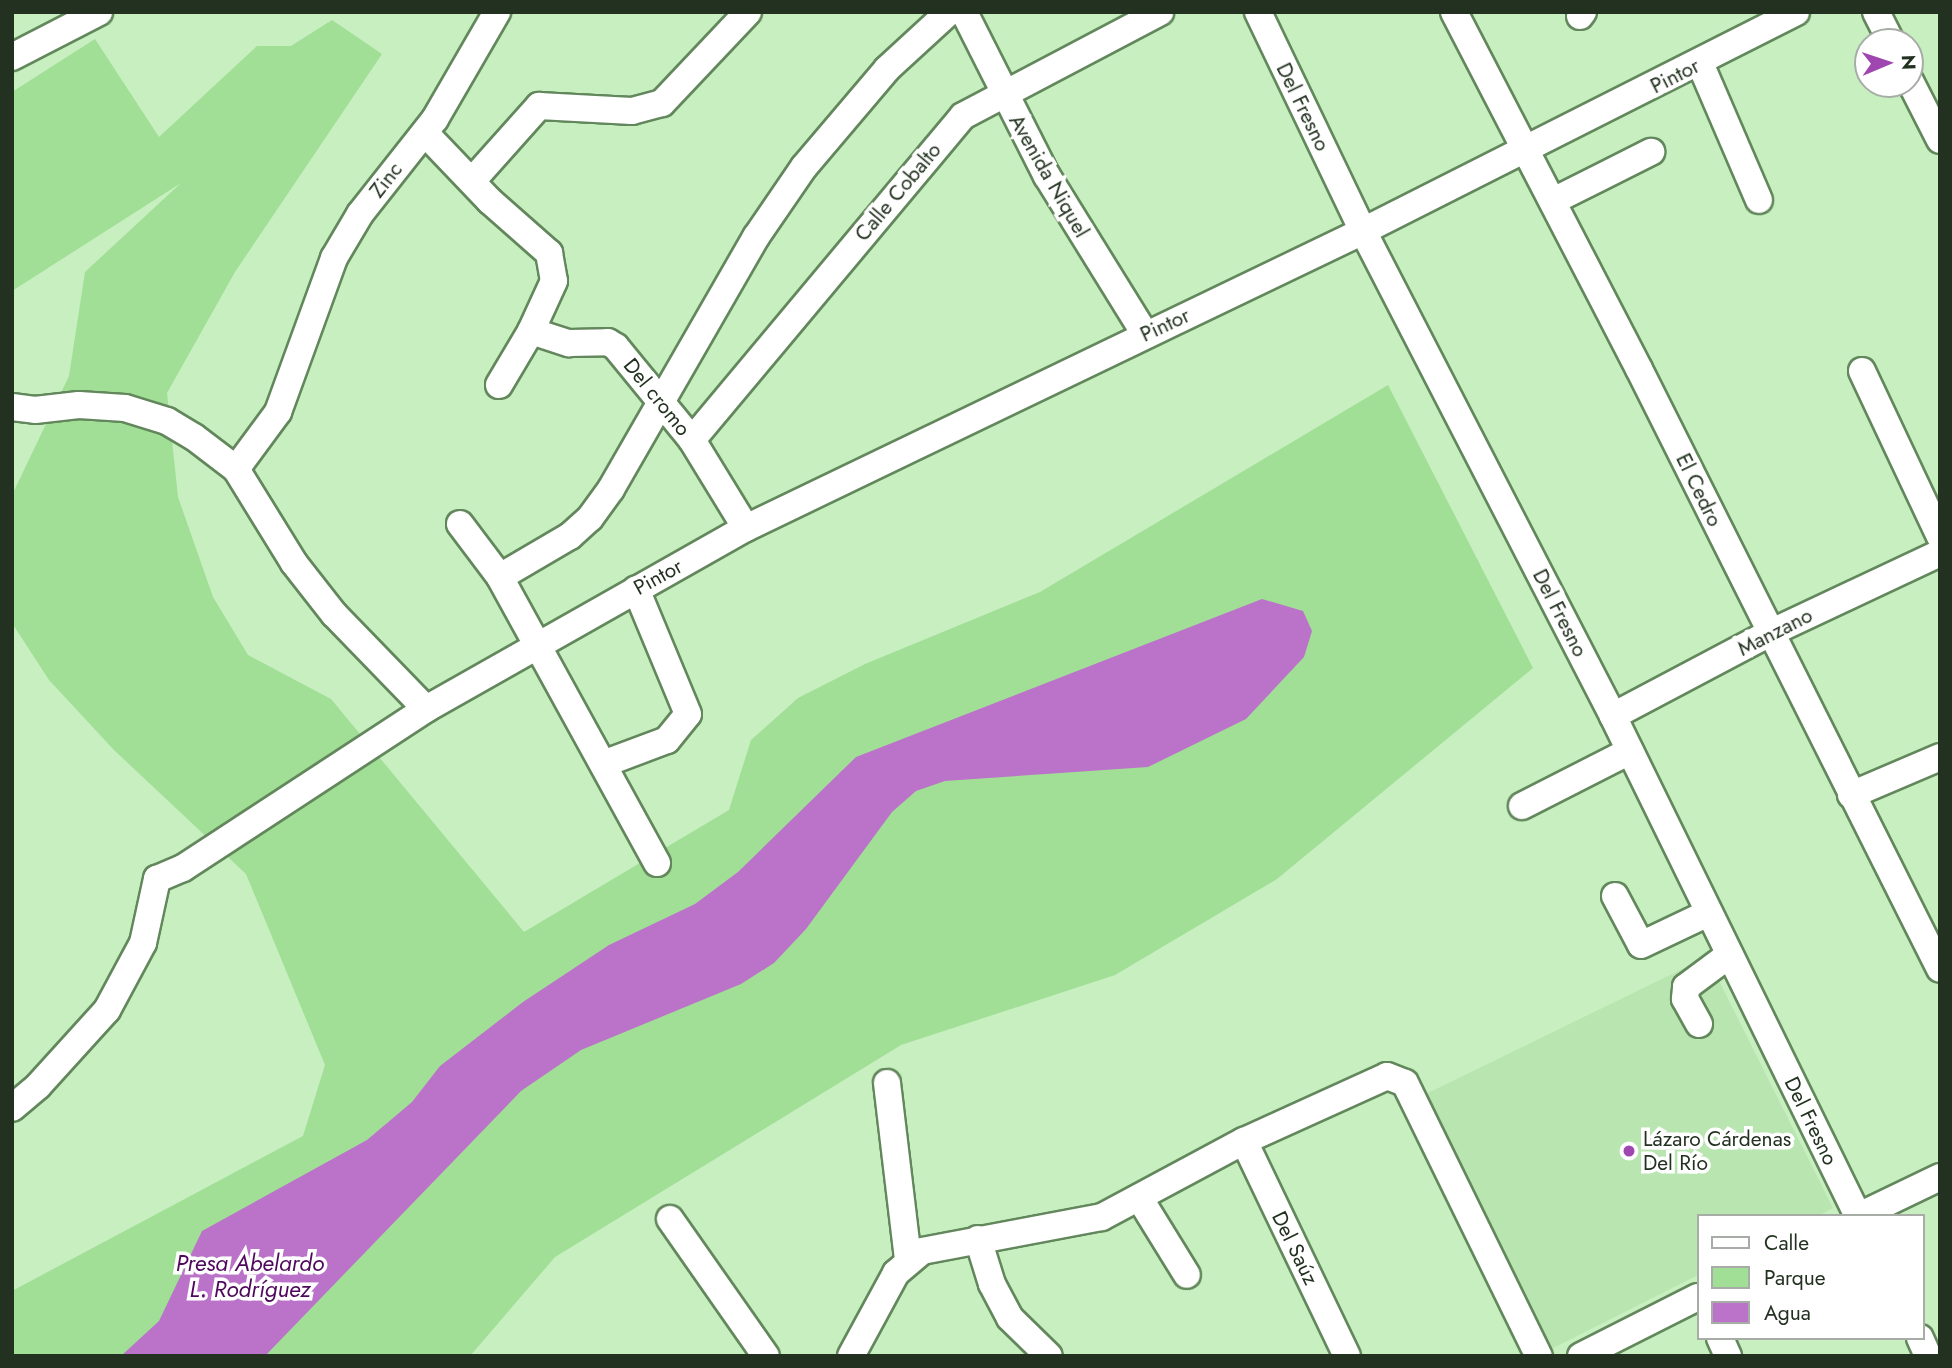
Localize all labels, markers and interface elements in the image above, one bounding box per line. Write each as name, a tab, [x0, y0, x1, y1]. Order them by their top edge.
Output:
north arrow	[1854, 28, 1924, 98]
street label: Pintor	[1646, 53, 1704, 99]
text: N	[1895, 54, 1922, 70]
street label: Del Fresno	[1271, 59, 1335, 155]
street label: Avenida Niquel	[1004, 110, 1094, 242]
street label: Calle Cobalto	[850, 138, 946, 246]
street label: Zinc	[364, 157, 408, 203]
street label: Pintor	[1136, 303, 1194, 347]
street label: Del cromo	[618, 353, 696, 441]
street label: El Cedro	[1671, 449, 1727, 531]
street label: Pintor	[629, 553, 687, 601]
street label: Del Fresno	[1527, 565, 1593, 661]
street label: Manzano	[1733, 603, 1817, 661]
street label: Del Fresno	[1779, 1073, 1843, 1169]
place label: Lázaro Cárdenas Del Río	[1643, 1126, 1791, 1176]
marker: Lázaro Cárdenas Del Río	[1621, 1143, 1637, 1159]
street label: Del Saúz	[1266, 1207, 1324, 1289]
legend	[1696, 1214, 1924, 1340]
text: Calle	[1764, 1228, 1809, 1258]
water label: Presa Abelardo L. Rodríguez	[176, 1249, 324, 1303]
text: Parque	[1764, 1263, 1826, 1293]
text: Agua	[1764, 1298, 1811, 1328]

